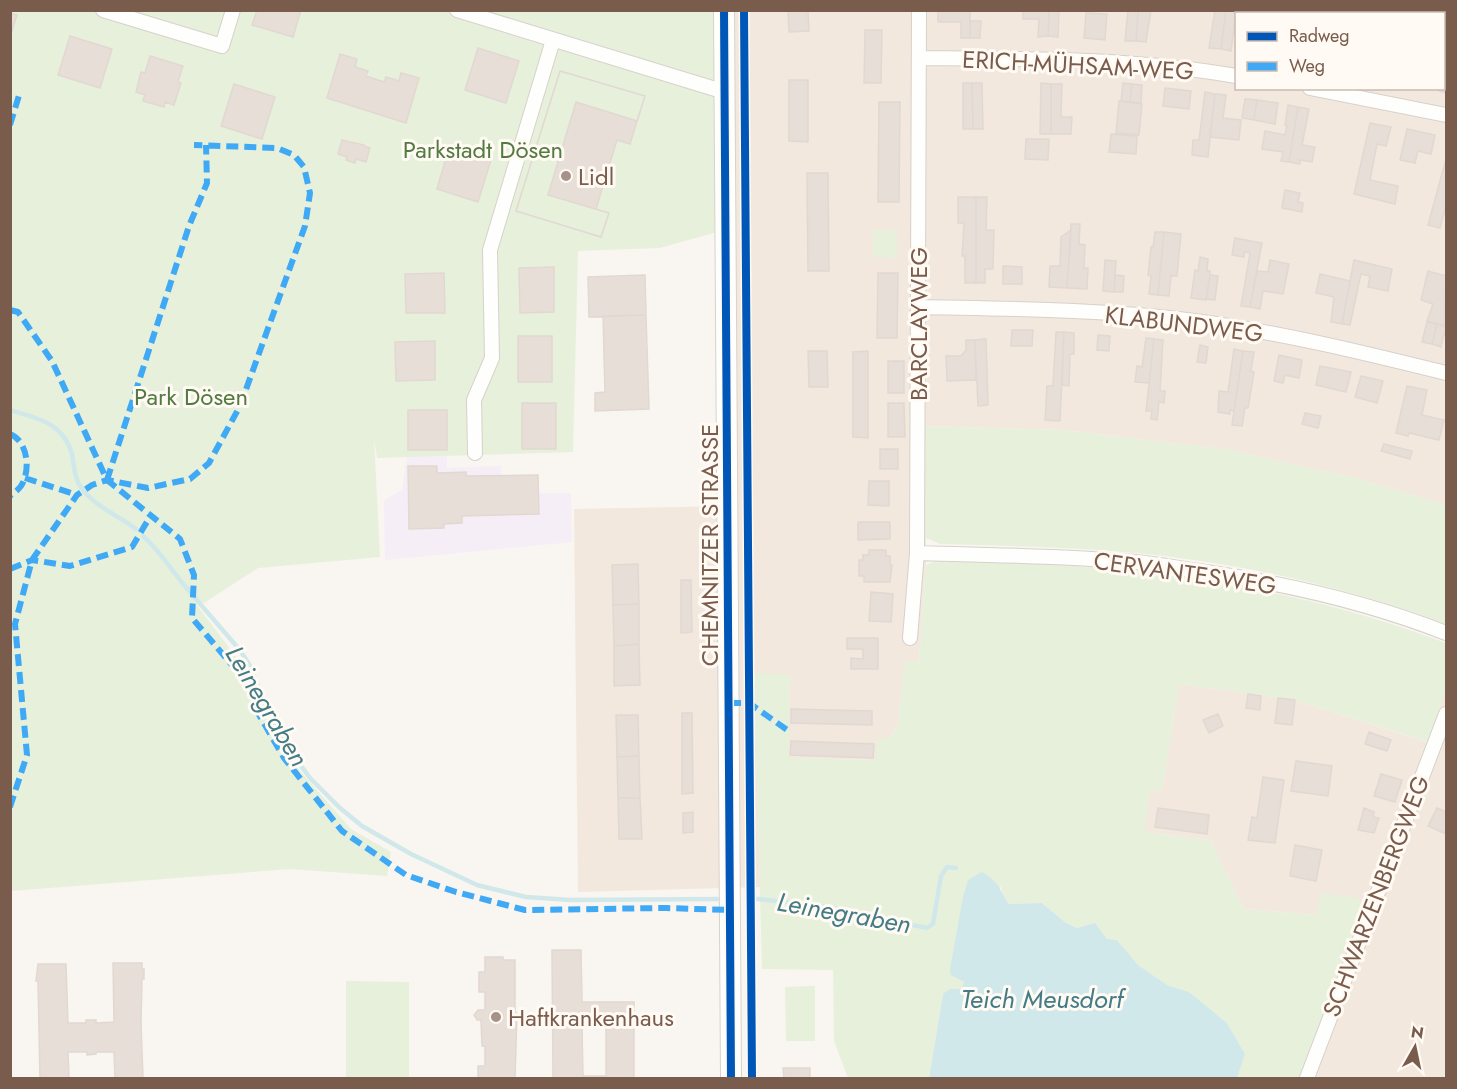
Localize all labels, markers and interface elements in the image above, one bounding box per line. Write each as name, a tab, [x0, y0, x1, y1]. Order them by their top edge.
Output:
legend	[1235, 12, 1445, 90]
text: Radweg	[1289, 23, 1350, 49]
street label: ERICH-MÜHSAM-WEG	[961, 41, 1195, 89]
text: Weg	[1289, 53, 1325, 79]
park label: Parkstadt Dösen	[403, 132, 563, 167]
place label: Lidl	[578, 159, 614, 194]
marker: Lidl	[559, 169, 573, 183]
street label: BARCLAYWEG	[901, 247, 936, 401]
street label: KLABUNDWEG	[1103, 297, 1265, 351]
park label: Park Dösen	[134, 379, 248, 414]
street label: CHEMNITZER STRASSE	[692, 424, 727, 666]
street label: CERVANTESWEG	[1091, 543, 1279, 603]
water label: Leinegraben	[216, 638, 318, 774]
street label: SCHWARZENBERGWEG	[1314, 770, 1438, 1022]
water label: Leinegraben	[774, 883, 914, 943]
water label: Teich Meusdorf	[961, 980, 1127, 1018]
place label: Haftkrankenhaus	[508, 1000, 674, 1035]
marker: Haftkrankenhaus	[489, 1010, 503, 1024]
north arrow	[1385, 1017, 1445, 1077]
text: N	[1409, 1020, 1425, 1045]

